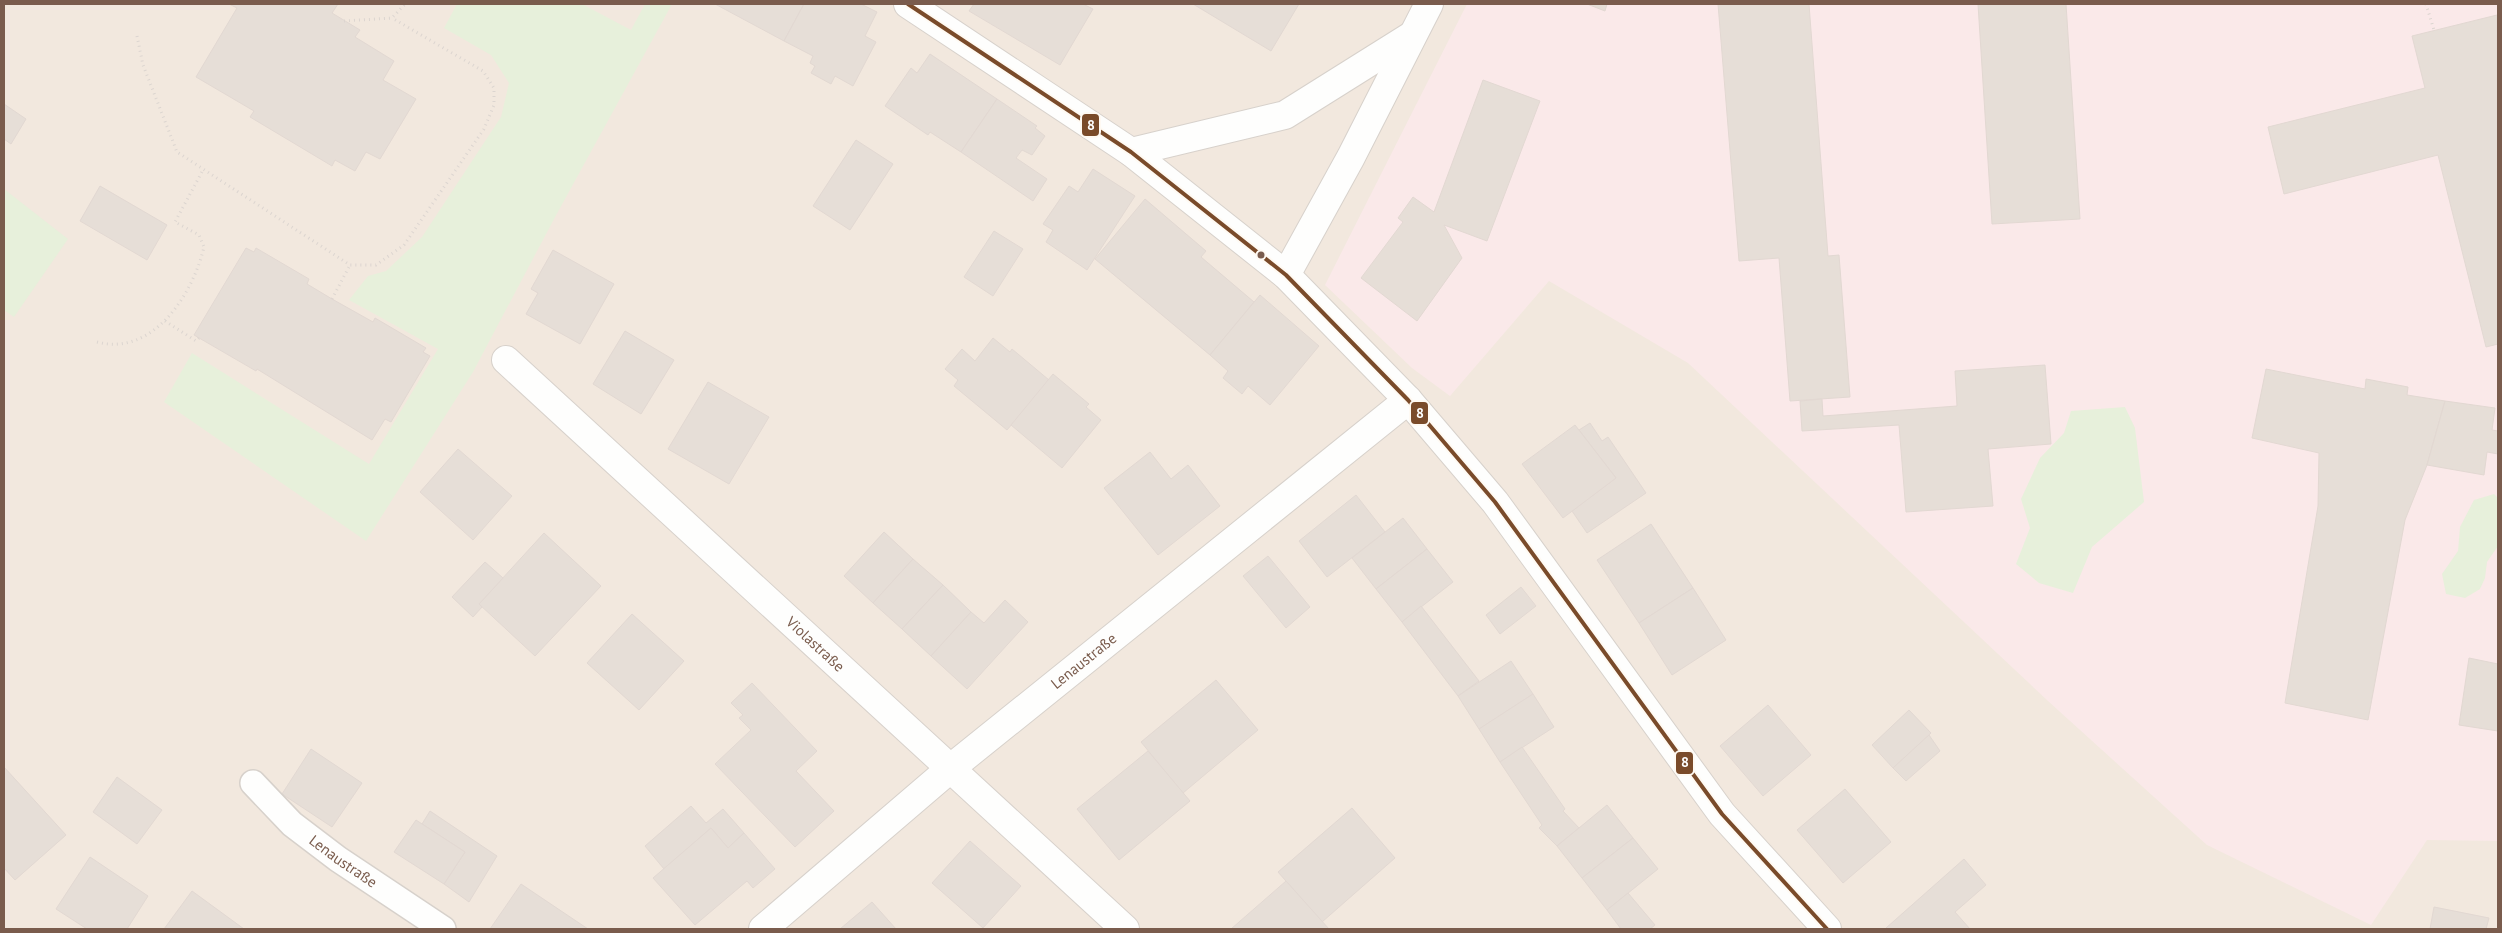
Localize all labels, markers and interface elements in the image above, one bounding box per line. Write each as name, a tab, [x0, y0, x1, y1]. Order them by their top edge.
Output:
line badge: 8	[1081, 113, 1100, 137]
text: 8	[1087, 116, 1095, 134]
unlabelled marker	[1256, 250, 1266, 260]
line badge: 8	[1410, 401, 1429, 425]
text: 8	[1416, 404, 1424, 422]
street label: Violastraße	[782, 612, 849, 676]
street label: Lenaustraße	[1047, 629, 1120, 693]
line badge: 8	[1675, 751, 1694, 775]
text: 8	[1681, 753, 1689, 771]
street label: Lenaustraße	[306, 831, 381, 891]

